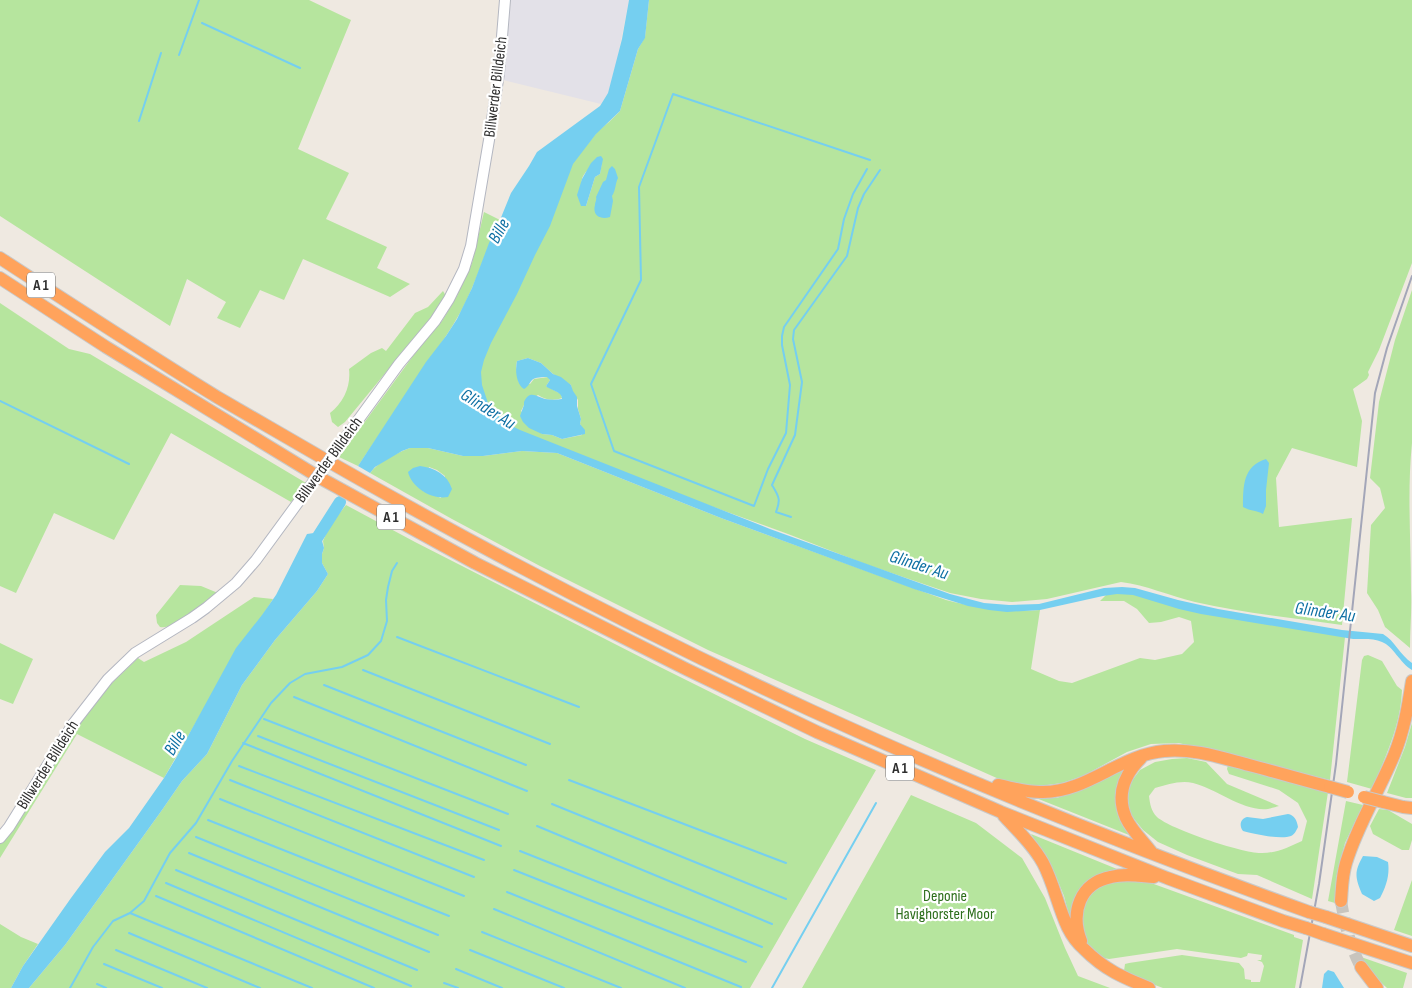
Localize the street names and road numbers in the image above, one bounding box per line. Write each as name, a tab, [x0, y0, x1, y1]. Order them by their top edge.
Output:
street label: Billwerder Billdeich	[480, 36, 512, 138]
road number: A 1	[27, 272, 55, 298]
street label: Billwerder Billdeich	[292, 413, 366, 507]
road number: A 1	[377, 504, 405, 530]
street label: Billwerder Billdeich	[13, 717, 83, 813]
road number: A 1	[886, 756, 914, 780]

